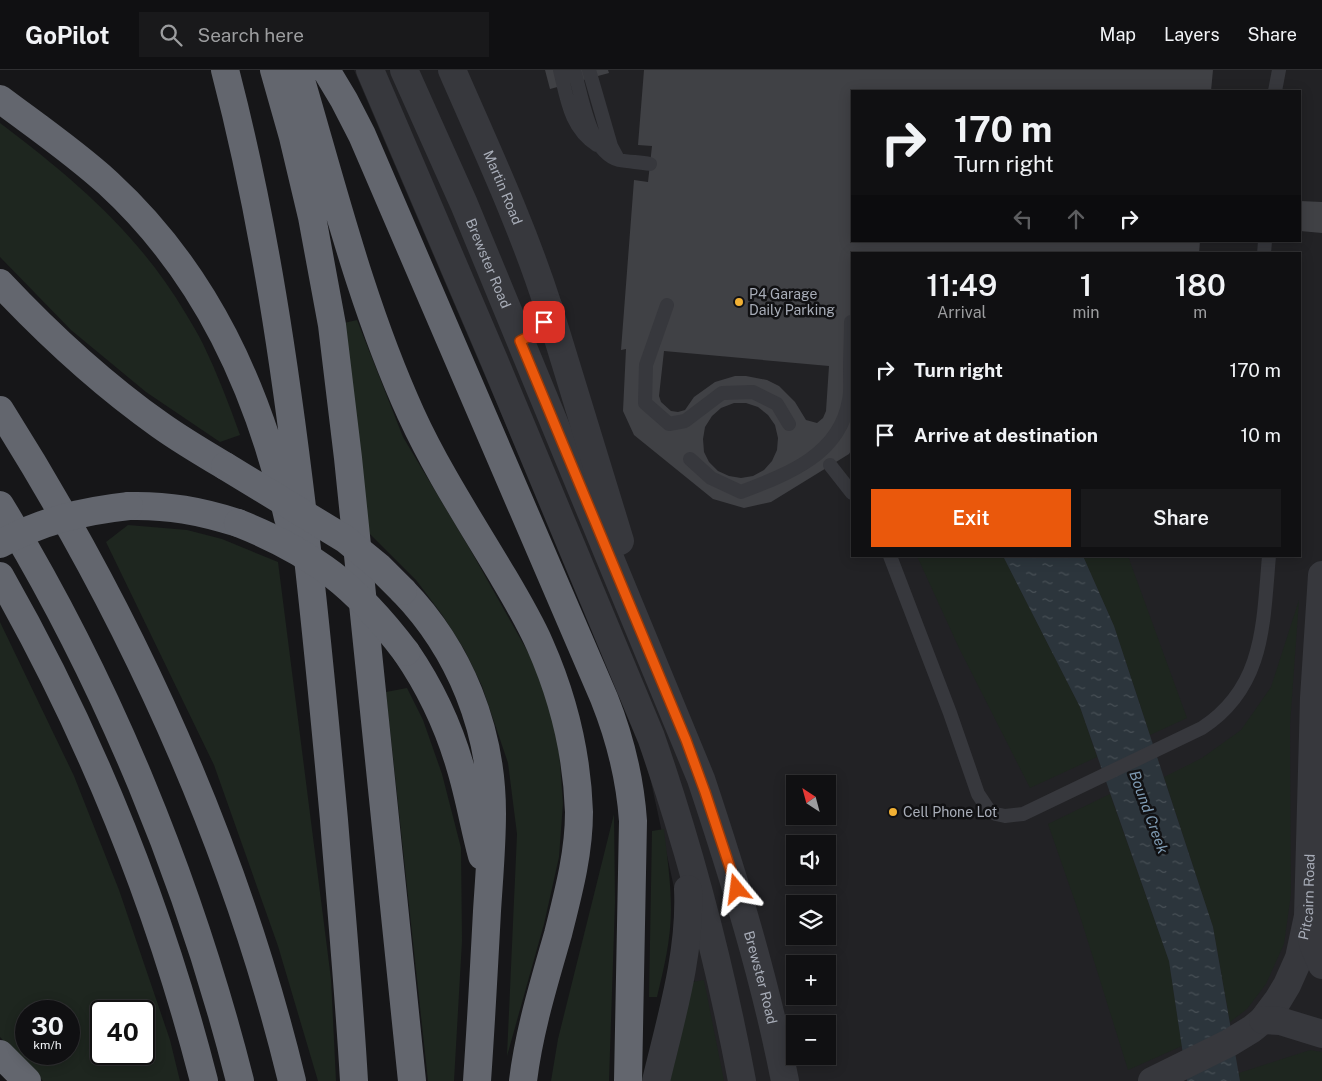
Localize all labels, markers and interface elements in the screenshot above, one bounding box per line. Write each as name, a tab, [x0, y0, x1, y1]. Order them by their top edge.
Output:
search box	[139, 12, 489, 57]
text: GoPilot	[25, 21, 109, 49]
icon: search	[157, 21, 185, 49]
text: Search here	[197, 24, 304, 46]
text: Map	[1100, 24, 1136, 45]
text: Layers	[1164, 24, 1220, 45]
text: Share	[1248, 24, 1297, 45]
text: 170 m	[954, 109, 1052, 150]
icon: right	[871, 110, 936, 175]
street label: Martin Road	[480, 148, 526, 227]
text: Turn right	[954, 151, 1054, 177]
icon: left	[1009, 205, 1037, 233]
icon: ahead	[1062, 205, 1090, 233]
icon: right	[1115, 205, 1143, 233]
street label: Brewster Road	[463, 216, 514, 311]
text: 11:49	[926, 267, 997, 303]
text: 1	[1080, 267, 1092, 303]
text: 180	[1175, 267, 1226, 303]
place label: P4 Garage Daily Parking	[749, 286, 835, 318]
marker: P4 Garage Daily Parking	[733, 296, 745, 308]
pin	[523, 301, 565, 343]
text: Arrival	[937, 303, 986, 322]
text: min	[1072, 303, 1100, 322]
text: m	[1193, 303, 1207, 322]
icon: arrive	[530, 308, 558, 336]
icon: right	[871, 356, 899, 384]
text: Turn right	[914, 359, 1003, 381]
text: 170 m	[1230, 359, 1281, 381]
icon: arrive	[871, 421, 899, 449]
text: Arrive at destination	[914, 424, 1098, 446]
text: 10 m	[1241, 424, 1281, 446]
button: Exit	[871, 489, 1071, 547]
button: Share	[1081, 489, 1281, 547]
water label: Bound Creek	[1126, 768, 1172, 857]
north arrow	[786, 775, 836, 825]
map controls	[786, 775, 836, 1065]
place label: Cell Phone Lot	[903, 804, 997, 820]
marker: Cell Phone Lot	[887, 806, 899, 818]
button: sound	[786, 835, 836, 885]
street label: Pitcairn Road	[1295, 853, 1318, 941]
position arrow	[710, 862, 762, 914]
button: layers	[786, 895, 836, 945]
street label: Brewster Road	[741, 929, 780, 1026]
button: +	[786, 955, 836, 1005]
speed limit sign: 40	[90, 1000, 155, 1065]
text: 30	[31, 1011, 64, 1041]
button: −	[786, 1015, 836, 1065]
text: km/h	[33, 1038, 62, 1052]

